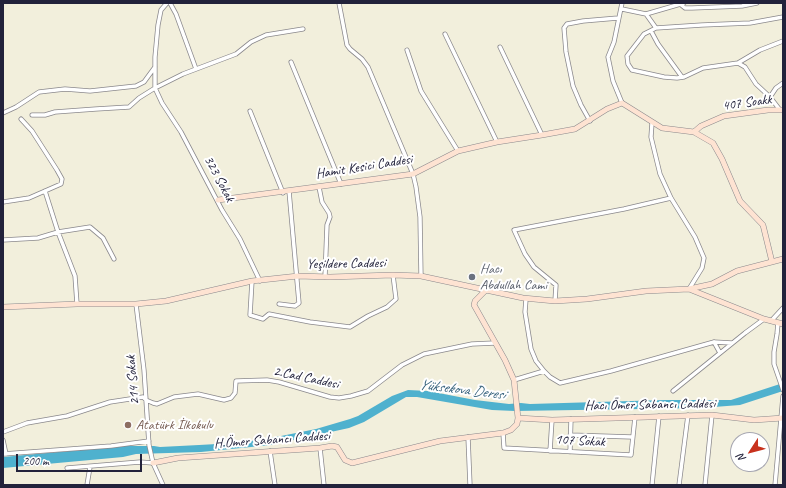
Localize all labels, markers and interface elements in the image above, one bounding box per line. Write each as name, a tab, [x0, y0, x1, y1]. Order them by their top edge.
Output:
street label: 407 Soakk	[721, 91, 773, 115]
street label: Hamit Kesici Caddesi	[315, 151, 413, 183]
street label: 323 Sokak	[200, 153, 238, 205]
street label: Yeşildere Caddesi	[306, 255, 386, 273]
place label: Hacı Abdullah Cami	[480, 261, 547, 294]
marker: Hacı Abdullah Cami	[467, 272, 477, 282]
street label: 214 Sokak	[122, 354, 144, 406]
street label: 2.Cad Caddesi	[272, 363, 340, 393]
water label: Yüksekova Deresi	[418, 376, 506, 404]
street label: Hacı Ömer Sabancı Caddesi	[585, 395, 715, 415]
place label: Atatürk İlkokulu	[136, 417, 213, 433]
marker: Atatürk İlkokulu	[123, 420, 133, 430]
street label: H.Ömer Sabancı Caddesi	[214, 428, 330, 452]
street label: 107 Sokak	[555, 431, 605, 451]
north arrow	[730, 432, 770, 472]
scale bar	[18, 446, 144, 472]
text: N	[733, 452, 749, 465]
text: 200 m	[23, 453, 49, 469]

